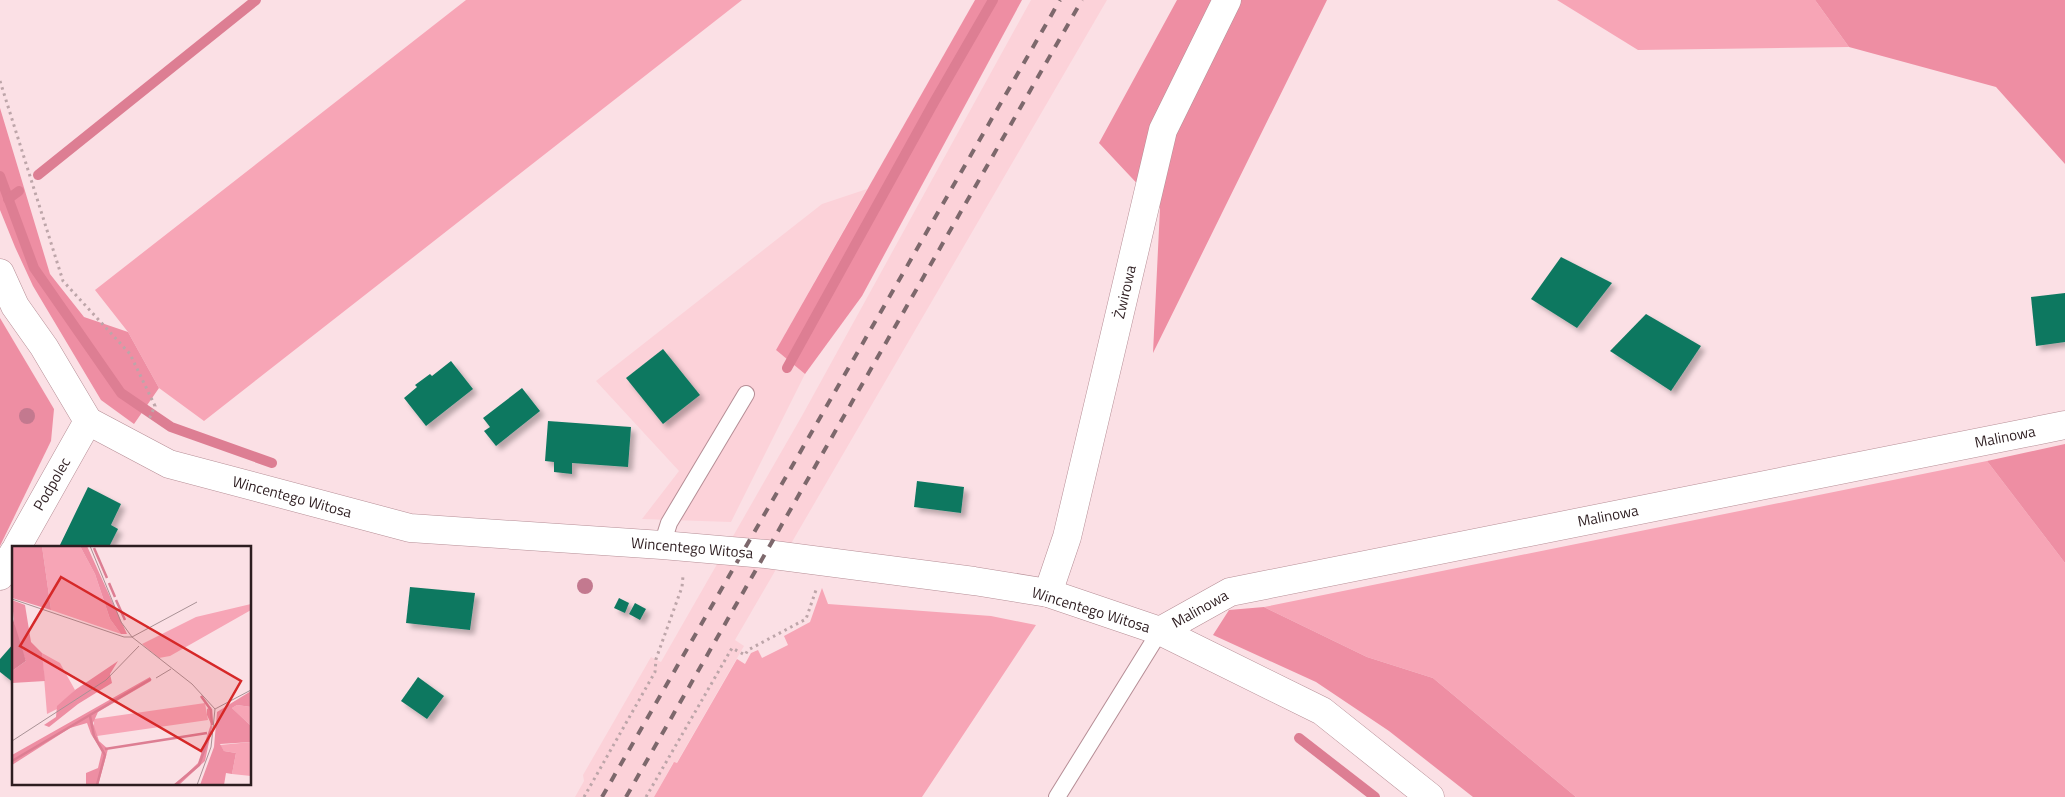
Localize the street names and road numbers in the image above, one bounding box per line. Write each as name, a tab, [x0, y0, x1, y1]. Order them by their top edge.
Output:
street label: Żwirowa	[1107, 262, 1142, 321]
street label: Malinowa	[1972, 419, 2038, 454]
street label: Podpolec	[27, 453, 76, 515]
street label: Wincentego Witosa	[230, 470, 355, 524]
street label: Malinowa	[1575, 498, 1641, 533]
street label: Wincentego Witosa	[630, 531, 755, 564]
street label: Wincentego Witosa	[1029, 581, 1154, 639]
street label: Malinowa	[1167, 583, 1233, 634]

